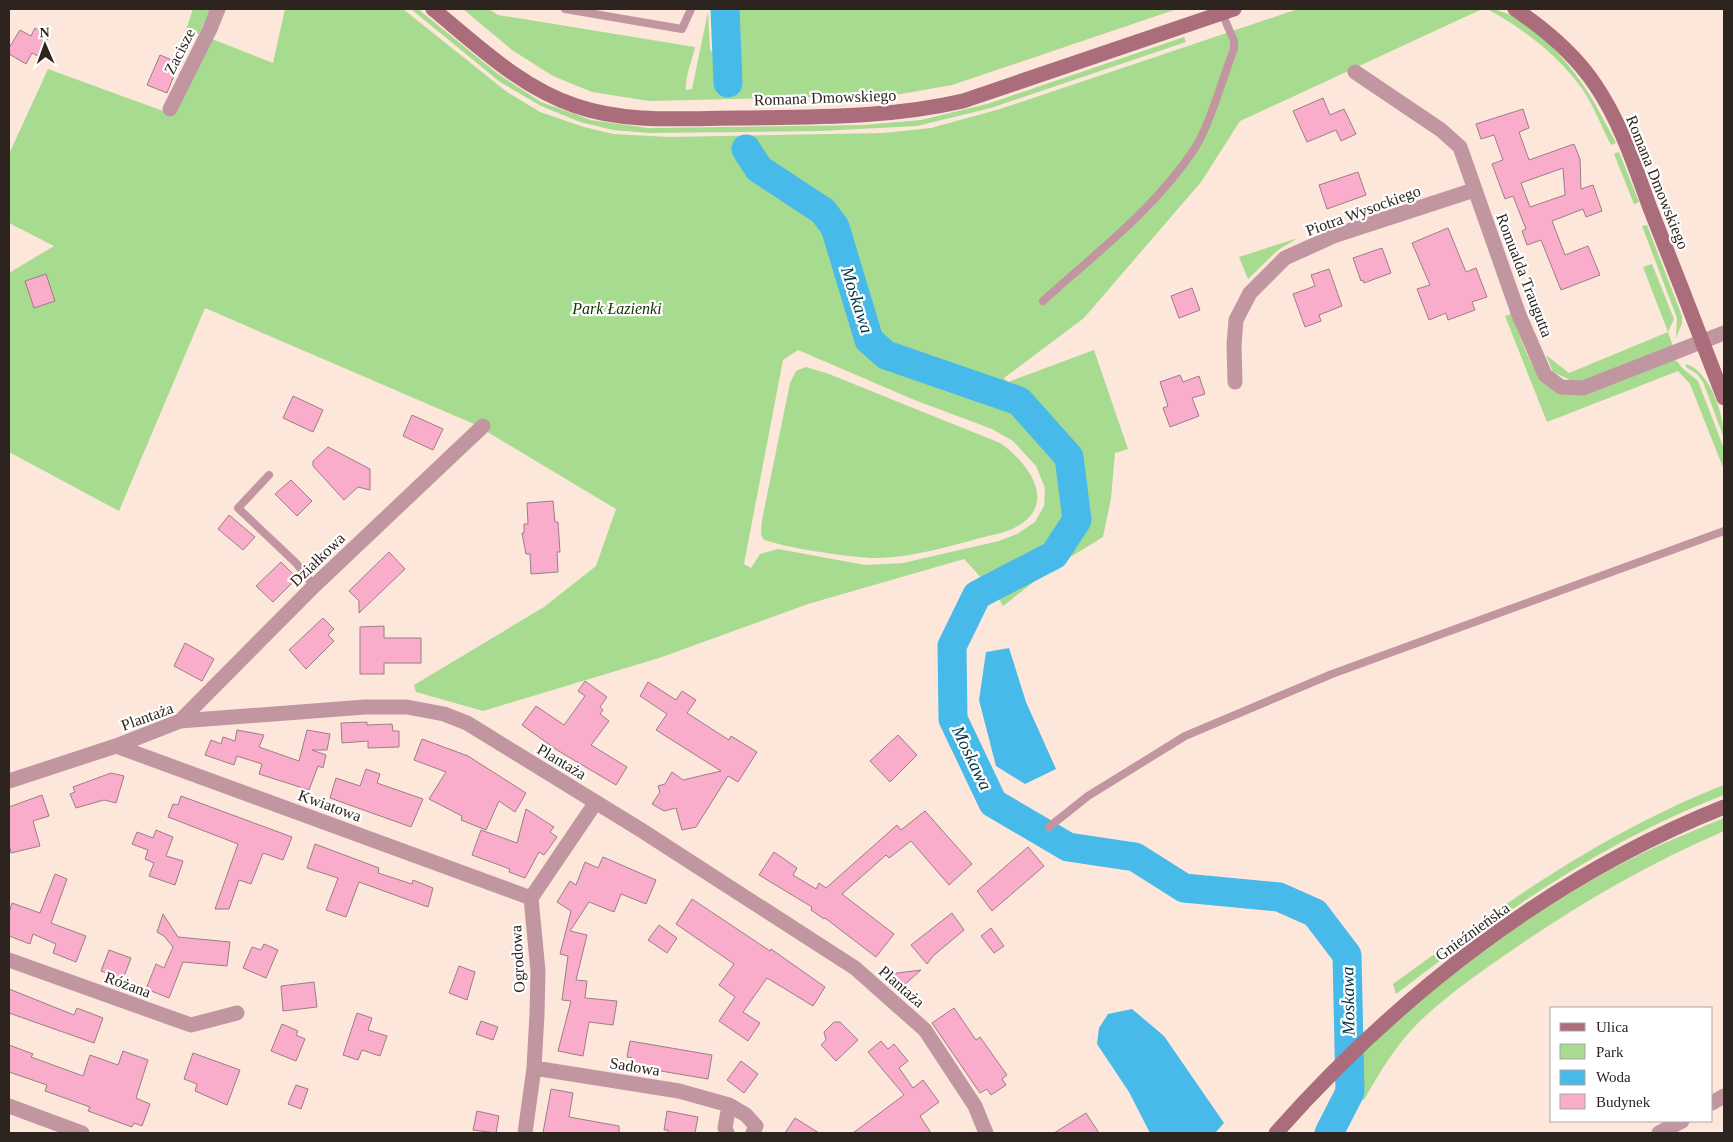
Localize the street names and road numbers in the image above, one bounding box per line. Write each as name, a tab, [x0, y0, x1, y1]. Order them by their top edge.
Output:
street label: Zacisze	[161, 26, 198, 77]
street label: Romana Dmowskiego	[753, 87, 897, 109]
street label: Romana Dmowskiego	[1622, 113, 1692, 252]
street label: Piotra Wysockiego	[1303, 182, 1423, 240]
street label: Romualda Traugutta	[1492, 211, 1556, 340]
street label: Działkowa	[287, 529, 348, 590]
street label: Plantaża	[119, 699, 176, 734]
street label: Plantaża	[534, 740, 589, 783]
street label: Kwiatowa	[296, 786, 364, 825]
street label: Gnieźnieńska	[1432, 899, 1513, 964]
street label: Ogrodowa	[507, 925, 529, 993]
street label: Plantaża	[876, 962, 928, 1011]
street label: Różana	[102, 968, 153, 1001]
street label: Sadowa	[609, 1054, 661, 1079]

